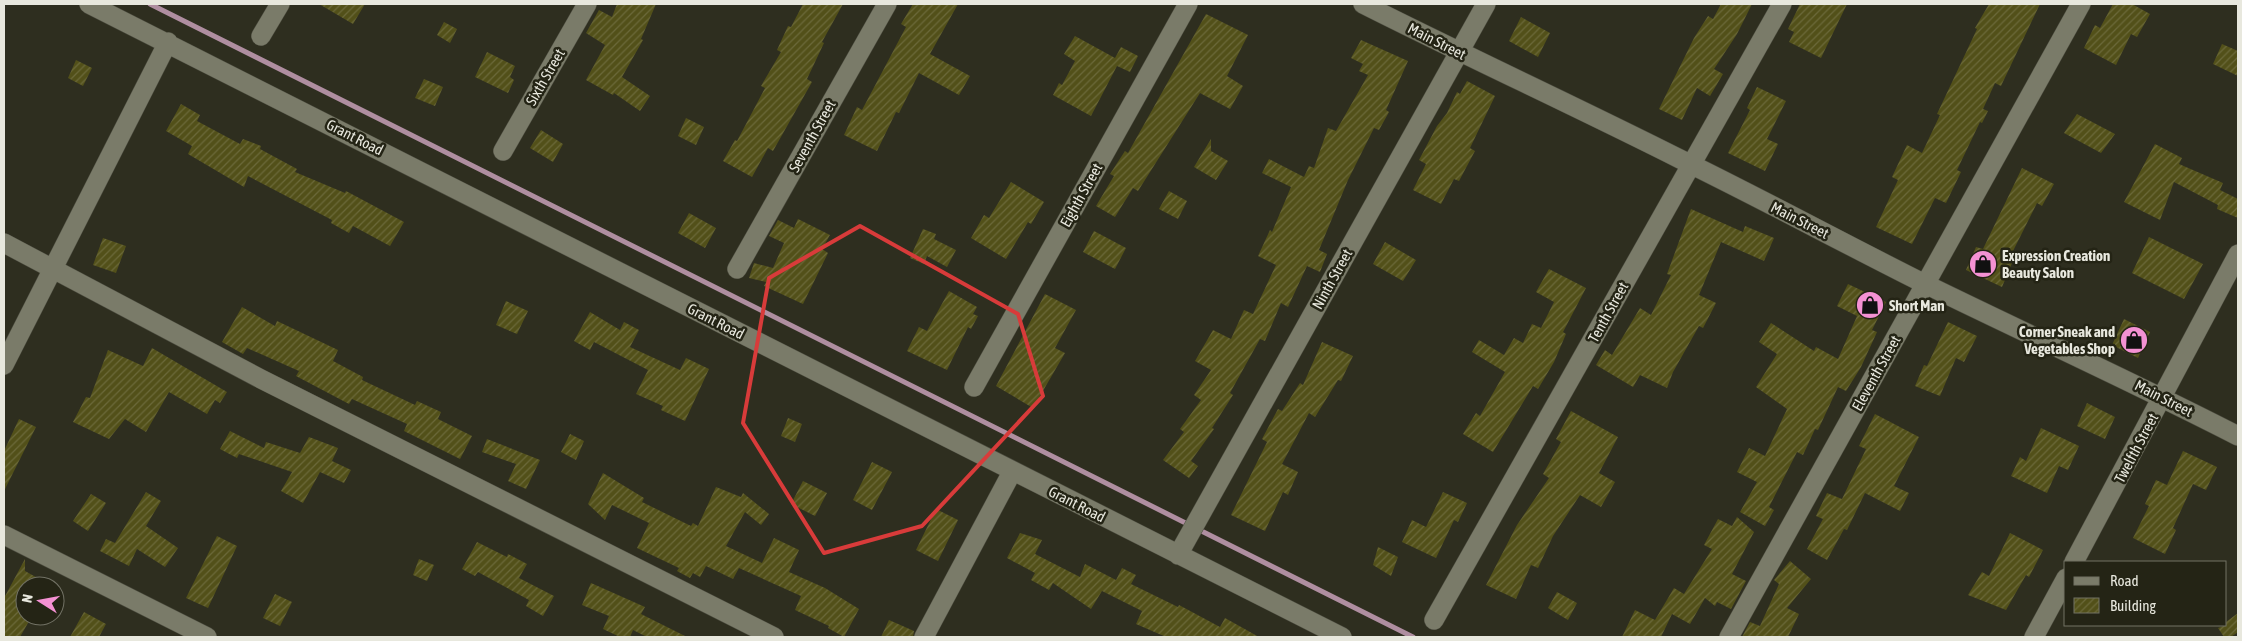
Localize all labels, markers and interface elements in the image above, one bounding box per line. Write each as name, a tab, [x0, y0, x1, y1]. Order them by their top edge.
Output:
street label: Main Street	[1405, 19, 1469, 63]
street label: Sixth Street	[522, 46, 568, 108]
street label: Seventh Street	[785, 97, 839, 175]
street label: Grant Road	[324, 116, 386, 158]
street label: Eighth Street	[1057, 160, 1105, 230]
street label: Main Street	[1768, 198, 1832, 242]
street label: Ninth Street	[1309, 246, 1355, 312]
place label: Expression Creation Beauty Salon	[2002, 247, 2110, 281]
shop icon: Expression Creation Beauty Salon	[1968, 249, 1998, 279]
street label: Tenth Street	[1584, 279, 1632, 345]
shop icon: Short Man	[1855, 290, 1885, 320]
place label: Short Man	[1889, 297, 1945, 314]
street label: Grant Road	[685, 300, 747, 342]
place label: Corner Sneak and Vegetables Shop	[2019, 323, 2115, 357]
shop icon: Corner Sneak and Vegetables Shop	[2119, 325, 2149, 355]
street label: Eleventh Street	[1848, 332, 1904, 414]
street label: Main Street	[2132, 376, 2196, 420]
street label: Twelfth Street	[2111, 410, 2161, 486]
street label: Grant Road	[1046, 483, 1108, 525]
legend	[2064, 561, 2227, 626]
text: Road	[2110, 572, 2139, 589]
north arrow	[15, 576, 65, 626]
text: N	[19, 593, 36, 604]
text: Building	[2110, 597, 2156, 614]

